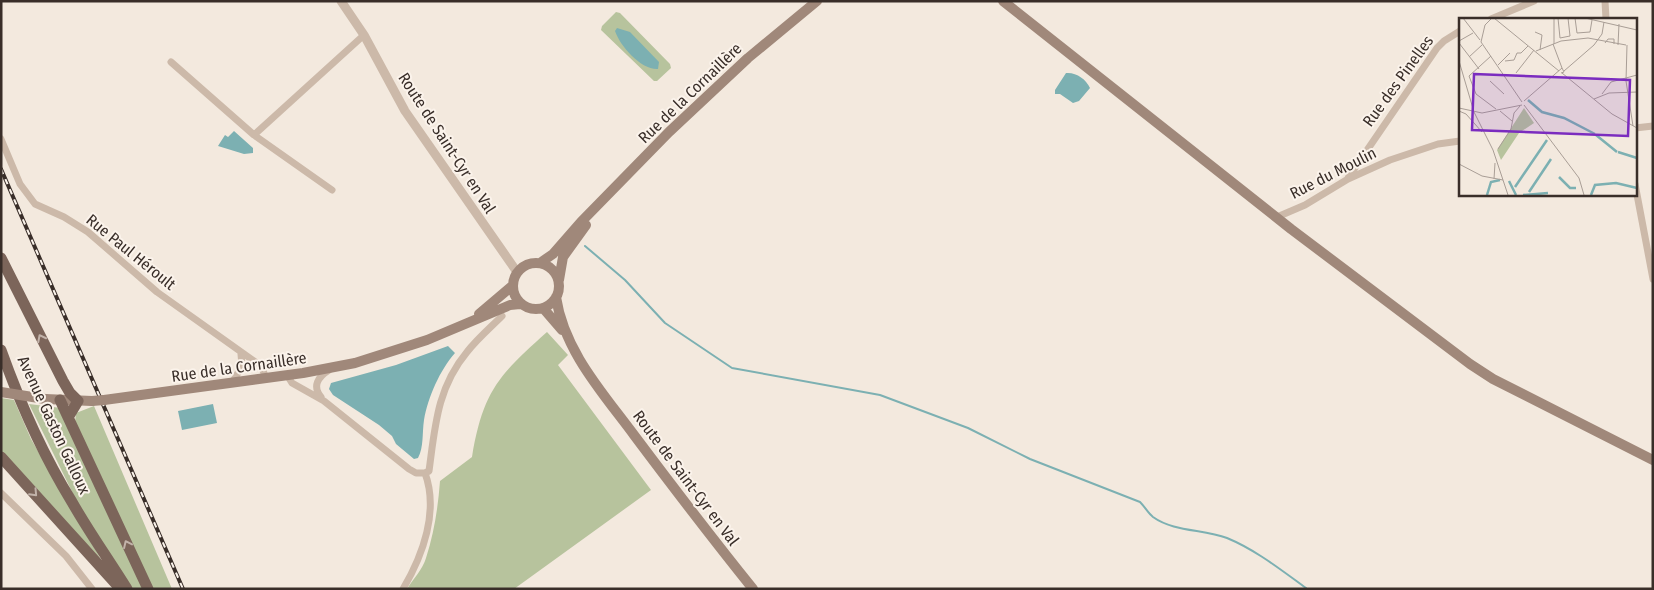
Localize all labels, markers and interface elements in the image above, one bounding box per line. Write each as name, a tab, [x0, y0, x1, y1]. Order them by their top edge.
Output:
inset map	[1459, 18, 1636, 195]
street label: Rue des Pinelles	[1359, 32, 1437, 130]
street label: Rue de la Cornaillère	[634, 39, 746, 147]
street label: Route de Saint-Cyr en Val	[394, 69, 500, 217]
street label: Rue du Moulin	[1287, 143, 1379, 203]
street label: Rue Paul Héroult	[82, 210, 180, 294]
one-way arrow	[37, 334, 47, 343]
street label: Rue de la Cornaillère	[170, 348, 308, 386]
street label: Avenue Gaston Galloux	[14, 353, 94, 497]
street label: Route de Saint-Cyr en Val	[629, 407, 743, 549]
one-way arrow	[28, 487, 37, 496]
one-way arrow	[123, 540, 134, 549]

